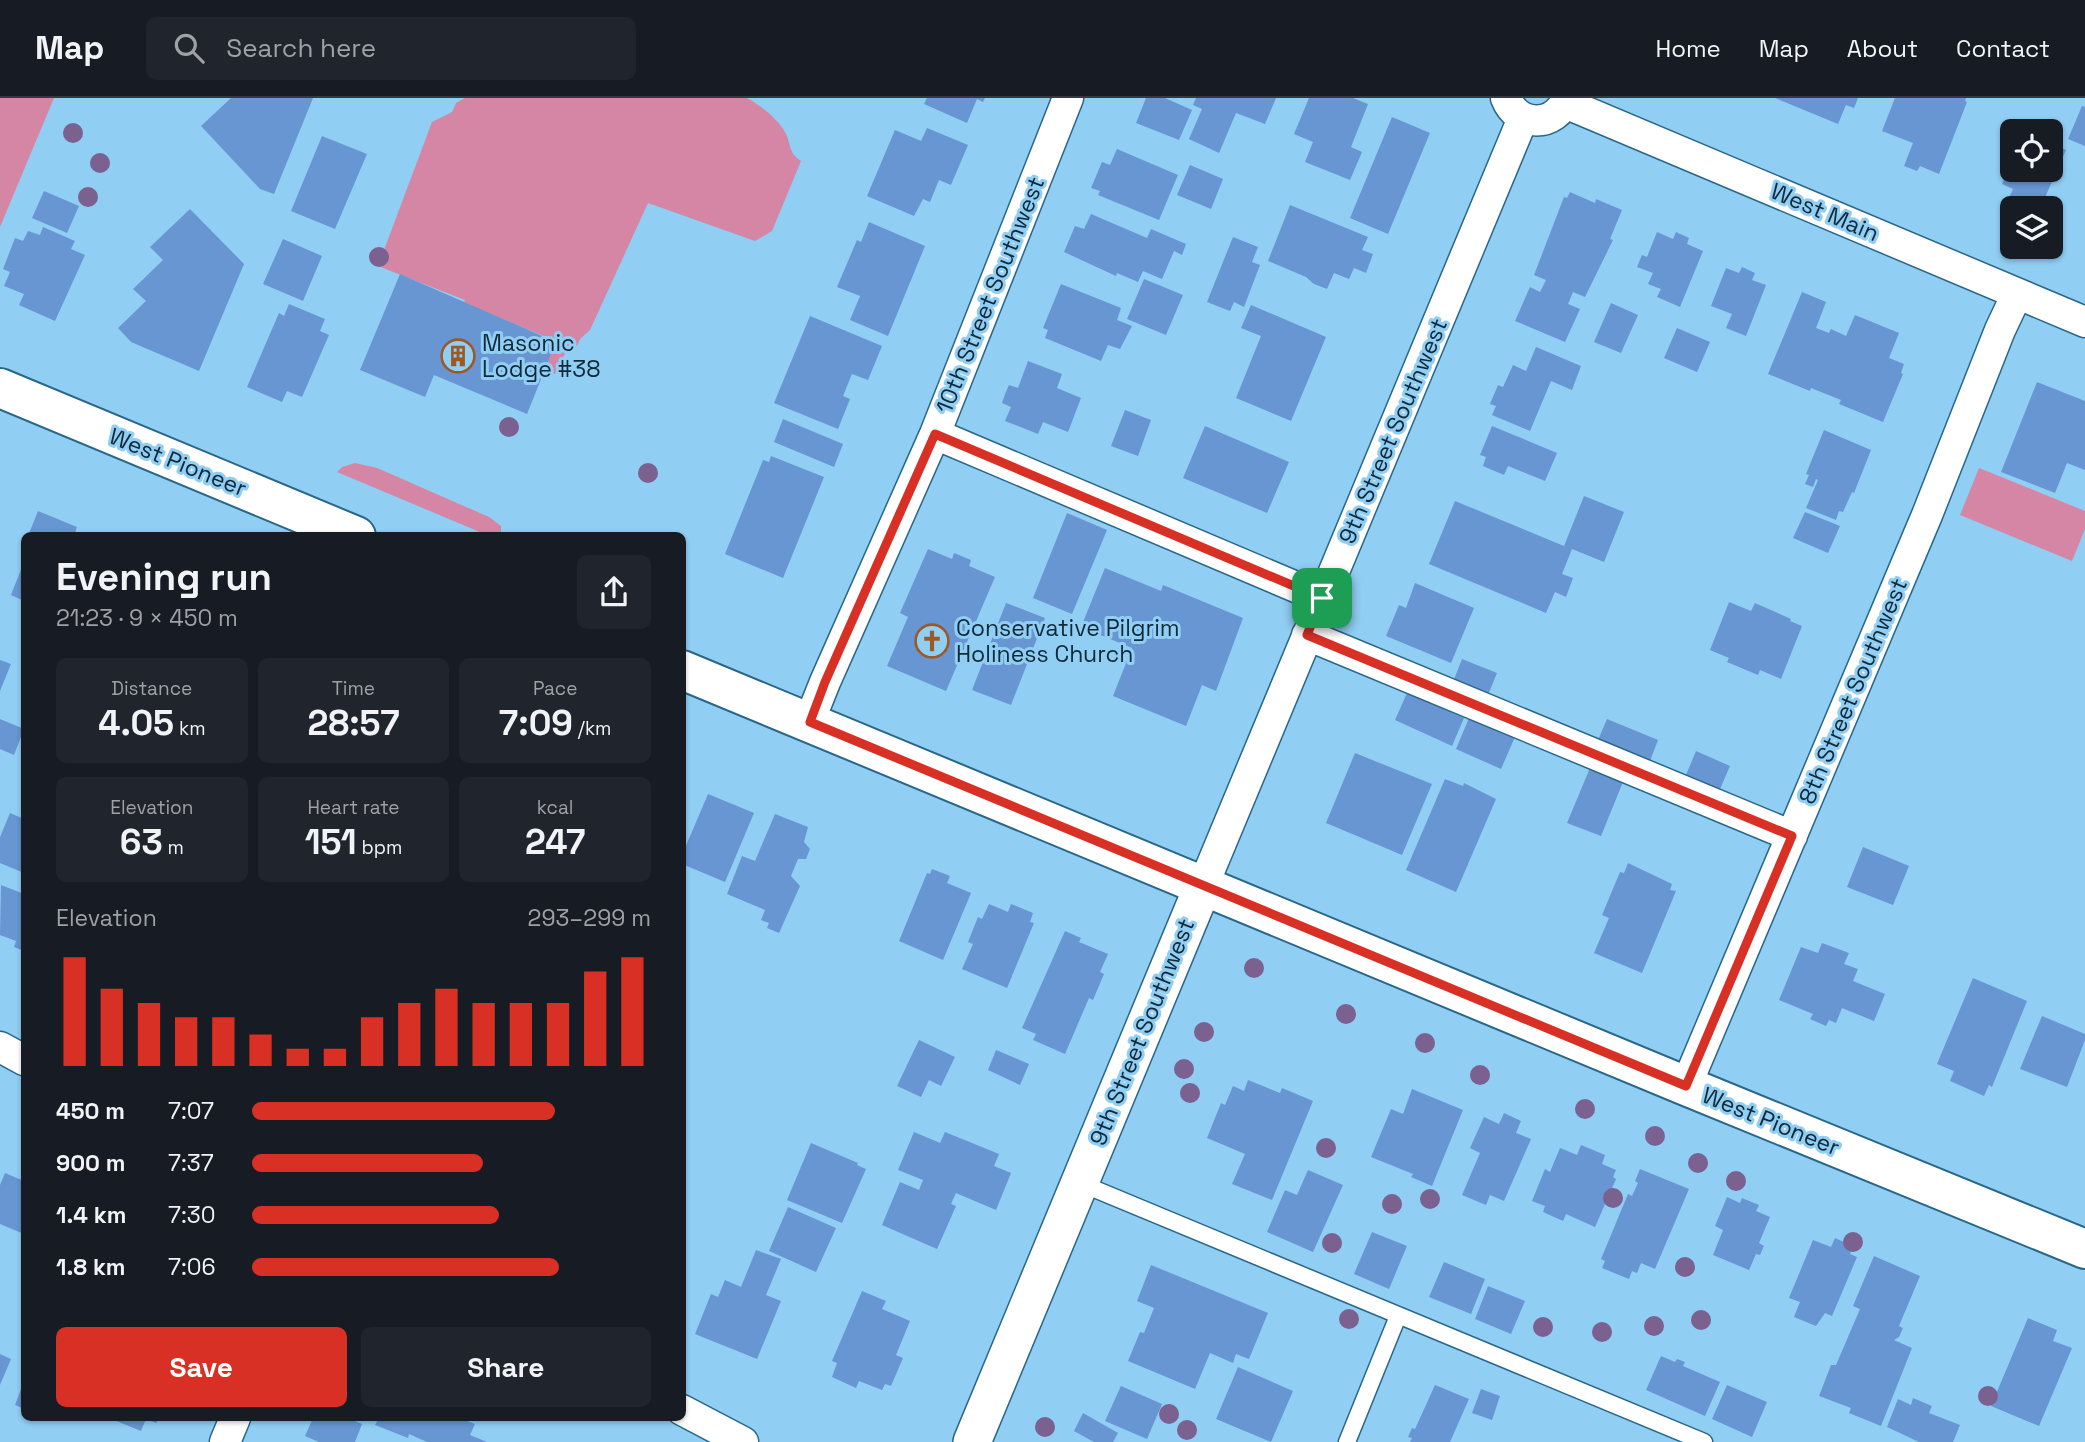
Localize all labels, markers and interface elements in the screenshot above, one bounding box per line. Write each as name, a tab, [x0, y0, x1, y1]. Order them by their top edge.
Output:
search box	[146, 17, 636, 80]
text: Map	[35, 27, 104, 69]
icon: search	[170, 29, 208, 67]
text: Search here	[226, 31, 376, 65]
text: Home	[1655, 33, 1721, 64]
text: Map	[1759, 33, 1809, 64]
text: About	[1847, 33, 1918, 64]
text: Contact	[1956, 33, 2050, 64]
map controls	[2000, 119, 2063, 259]
button: locate	[2000, 119, 2063, 182]
street label: 10th Street Southwest	[929, 172, 1051, 418]
street label: West Main	[1766, 176, 1884, 248]
button: layers	[2000, 196, 2063, 259]
street label: 9th Street Southwest	[1332, 314, 1454, 548]
place label: Masonic Lodge #38	[482, 328, 600, 384]
building icon: Masonic Lodge #38	[439, 337, 477, 375]
street label: West Pioneer	[105, 421, 251, 503]
text: Evening run	[56, 553, 272, 601]
button: share	[577, 555, 651, 629]
pin	[1292, 568, 1352, 628]
street label: 8th Street Southwest	[1792, 574, 1914, 808]
icon: arrive	[1303, 579, 1341, 617]
text: 21:23 · 9 × 450 m	[56, 603, 238, 633]
place label: Conservative Pilgrim Holiness Church	[956, 613, 1180, 669]
church icon: Conservative Pilgrim Holiness Church	[913, 622, 951, 660]
text: Distance	[111, 676, 192, 701]
text: Time	[332, 676, 375, 701]
text: Pace	[533, 676, 577, 701]
text: 4.05	[98, 701, 174, 745]
text: 28:57	[307, 701, 400, 745]
text: 7:09	[499, 701, 573, 745]
text: km	[174, 716, 206, 741]
text: /km	[573, 716, 611, 741]
text: Elevation	[110, 795, 193, 820]
text: Heart rate	[307, 795, 400, 820]
text: kcal	[537, 795, 574, 820]
text: 63	[120, 820, 163, 864]
text: 151	[305, 820, 357, 864]
text: 247	[525, 820, 585, 864]
text: m	[163, 835, 184, 860]
text: bpm	[357, 835, 402, 860]
text: Elevation	[56, 903, 157, 933]
text: 293–299 m	[528, 903, 651, 933]
street label: 9th Street Southwest	[1083, 914, 1201, 1150]
street label: West Pioneer	[1698, 1080, 1844, 1162]
text: 450 m	[56, 1096, 125, 1126]
text: 7:07	[168, 1096, 214, 1126]
text: 900 m	[56, 1148, 126, 1178]
text: 7:37	[168, 1148, 214, 1178]
text: 1.4 km	[56, 1200, 126, 1230]
text: 7:30	[168, 1200, 215, 1230]
text: 1.8 km	[56, 1252, 126, 1282]
text: 7:06	[168, 1252, 216, 1282]
button: Save	[56, 1327, 347, 1407]
button: Share	[361, 1327, 651, 1407]

